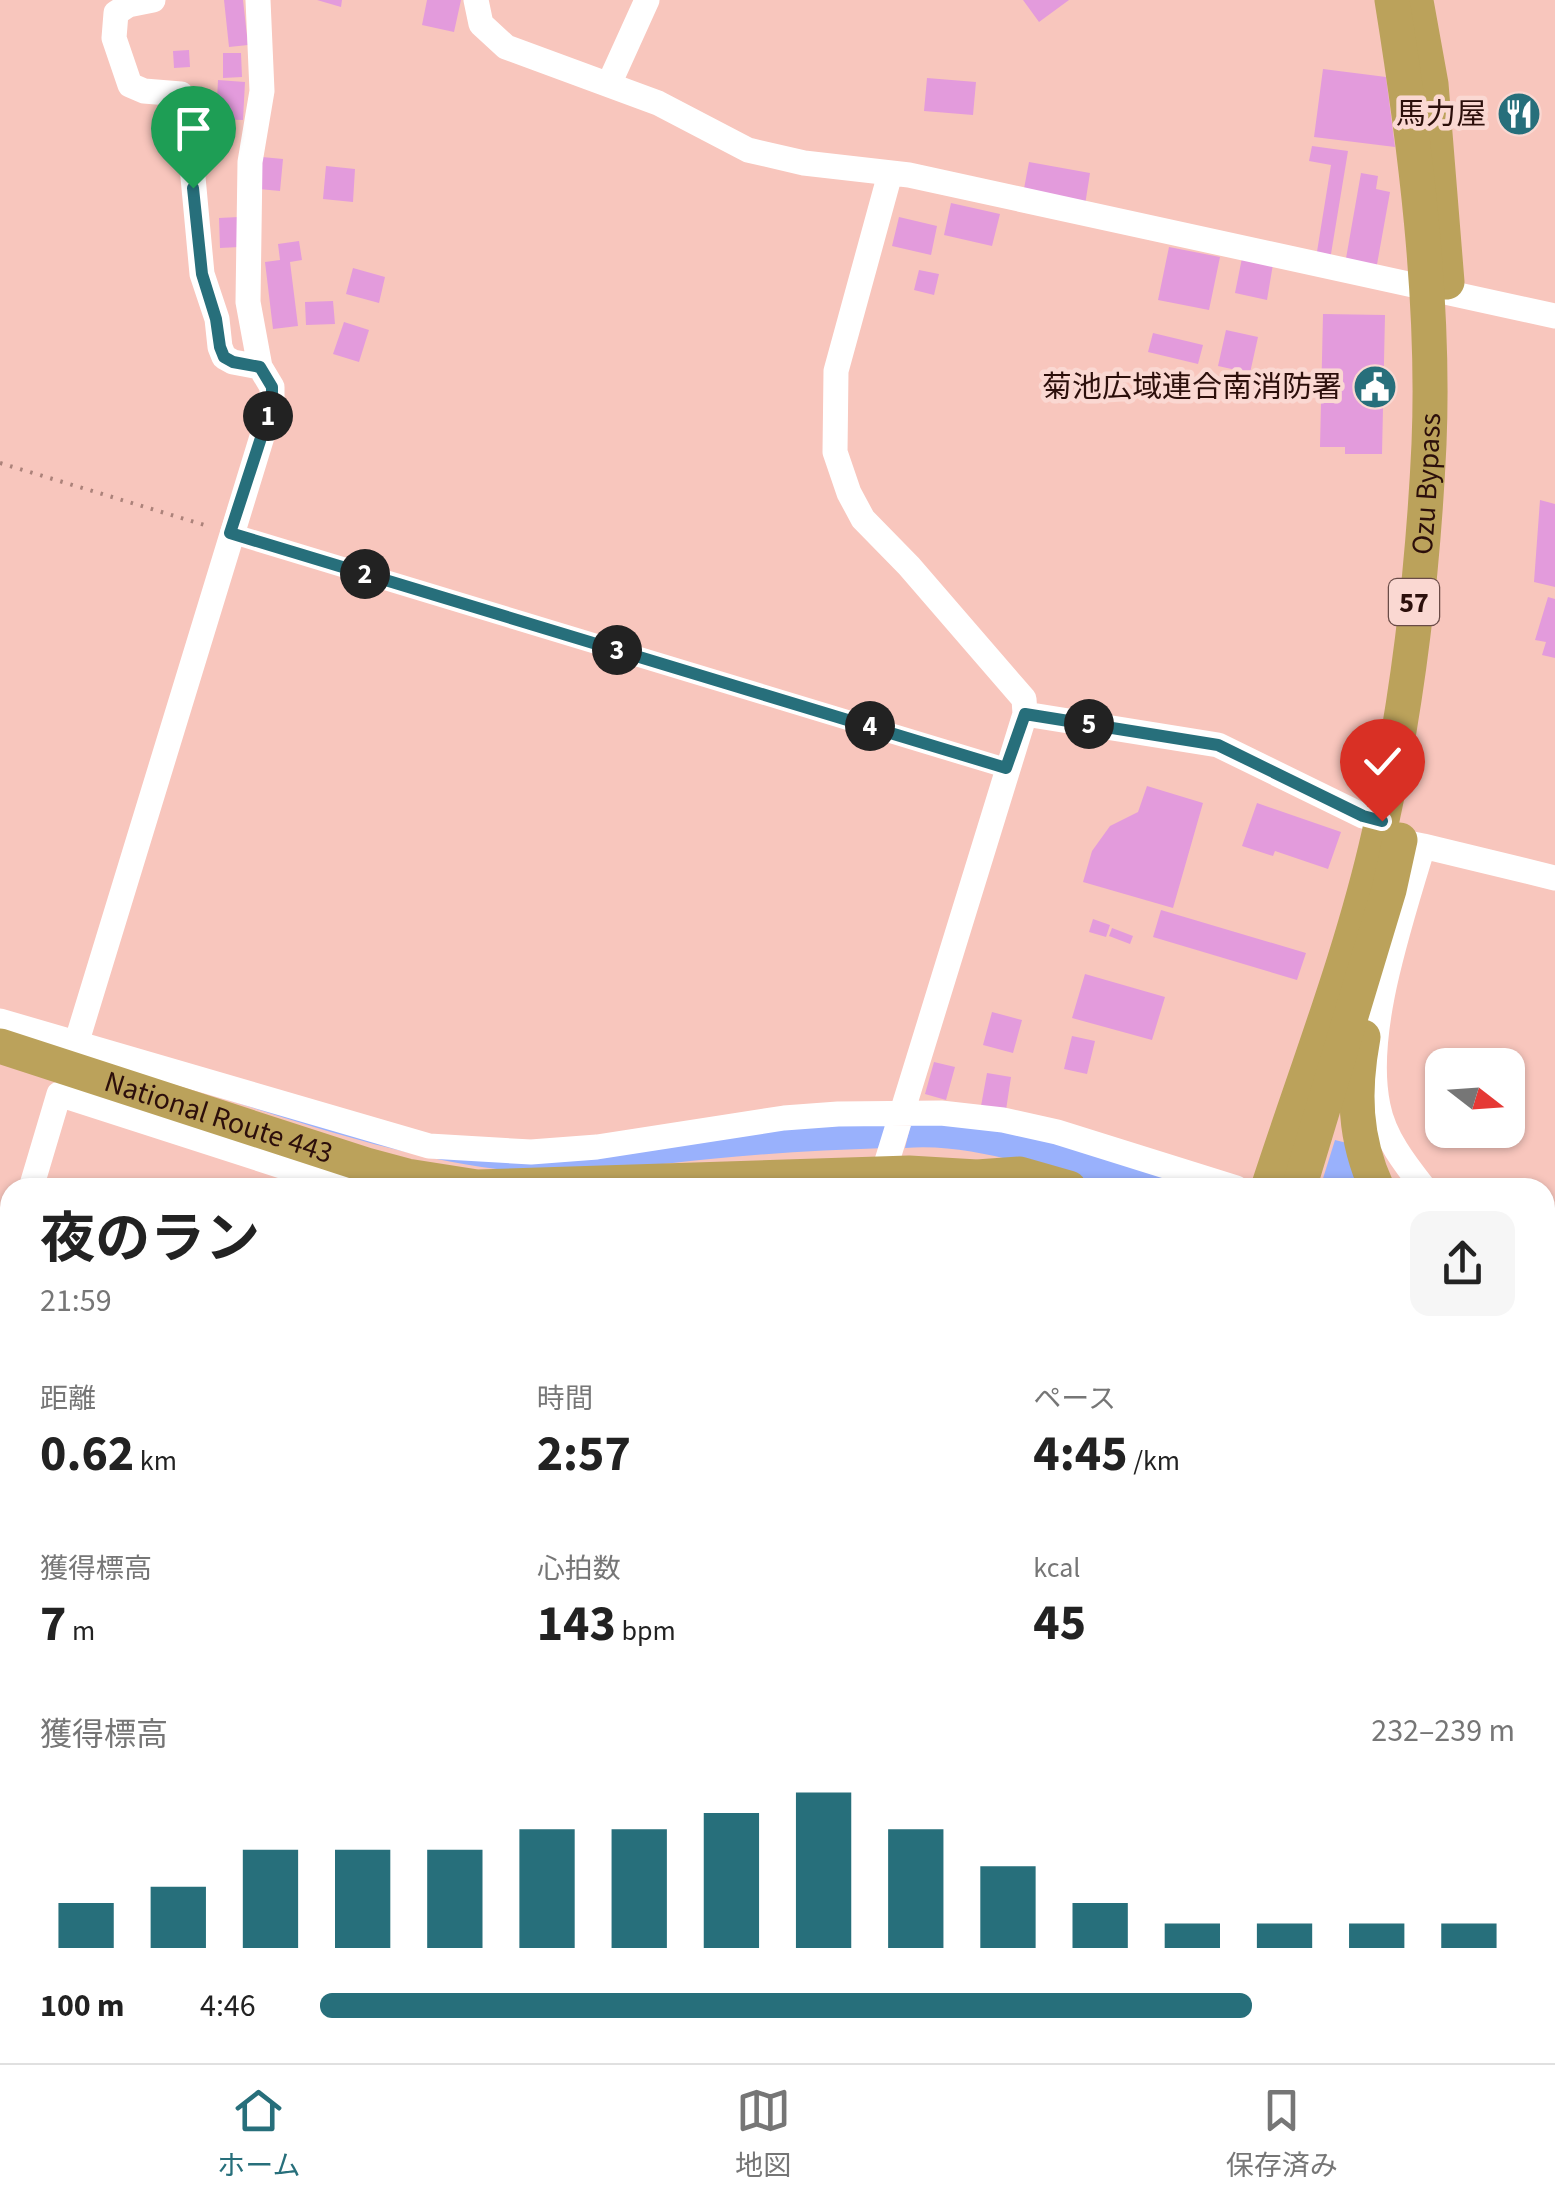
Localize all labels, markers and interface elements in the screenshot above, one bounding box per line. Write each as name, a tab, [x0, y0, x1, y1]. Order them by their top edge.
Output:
pin	[151, 86, 236, 189]
restaurant icon: 馬力屋	[1496, 91, 1542, 137]
place label: 馬力屋	[1396, 93, 1486, 136]
icon: arrive	[166, 101, 221, 156]
public building icon: 菊池広域連合南消防署	[1352, 364, 1398, 410]
place label: 菊池広域連合南消防署	[1042, 366, 1342, 409]
pin: 1	[243, 391, 293, 441]
text: 1	[261, 396, 275, 436]
street label: Ozu Bypass	[1401, 412, 1452, 557]
pin: 2	[340, 549, 390, 599]
text: 2	[358, 554, 372, 594]
road number: 57	[1389, 579, 1439, 625]
pin: 3	[592, 625, 642, 675]
text: 3	[610, 630, 624, 670]
pin: 5	[1064, 699, 1114, 749]
pin: 4	[845, 701, 895, 751]
text: 5	[1082, 704, 1096, 744]
text: 4	[863, 706, 877, 746]
pin	[1340, 719, 1425, 822]
icon: check	[1355, 734, 1410, 789]
north arrow	[1425, 1048, 1525, 1148]
map controls	[1425, 1048, 1525, 1148]
street label: National Route 443	[99, 1060, 338, 1175]
text: 夜のラン	[40, 1201, 260, 1279]
button: share	[1410, 1211, 1515, 1316]
text: 21:59	[40, 1278, 112, 1324]
text: 距離	[40, 1379, 96, 1419]
text: 時間	[537, 1379, 593, 1419]
text: ペース	[1033, 1379, 1116, 1419]
text: 0.62	[40, 1419, 134, 1490]
text: 2:57	[537, 1419, 631, 1490]
text: 4:45	[1033, 1419, 1128, 1490]
text: km	[134, 1441, 177, 1481]
text: /km	[1128, 1441, 1180, 1481]
text: kcal	[1033, 1548, 1080, 1588]
text: 獲得標高	[40, 1549, 152, 1589]
text: 心拍数	[537, 1549, 621, 1589]
text: 45	[1033, 1588, 1086, 1659]
text: 7	[40, 1589, 66, 1660]
text: 143	[537, 1589, 616, 1660]
text: m	[66, 1611, 95, 1651]
text: bpm	[616, 1611, 676, 1651]
text: 232–239 m	[1371, 1708, 1515, 1754]
text: 獲得標高	[40, 1712, 168, 1758]
text: 100 m	[40, 1983, 125, 2029]
text: 4:46	[200, 1983, 256, 2029]
tab: ホーム	[217, 2083, 300, 2186]
tab: 地図	[735, 2083, 791, 2186]
tab: 保存済み	[1226, 2083, 1338, 2186]

